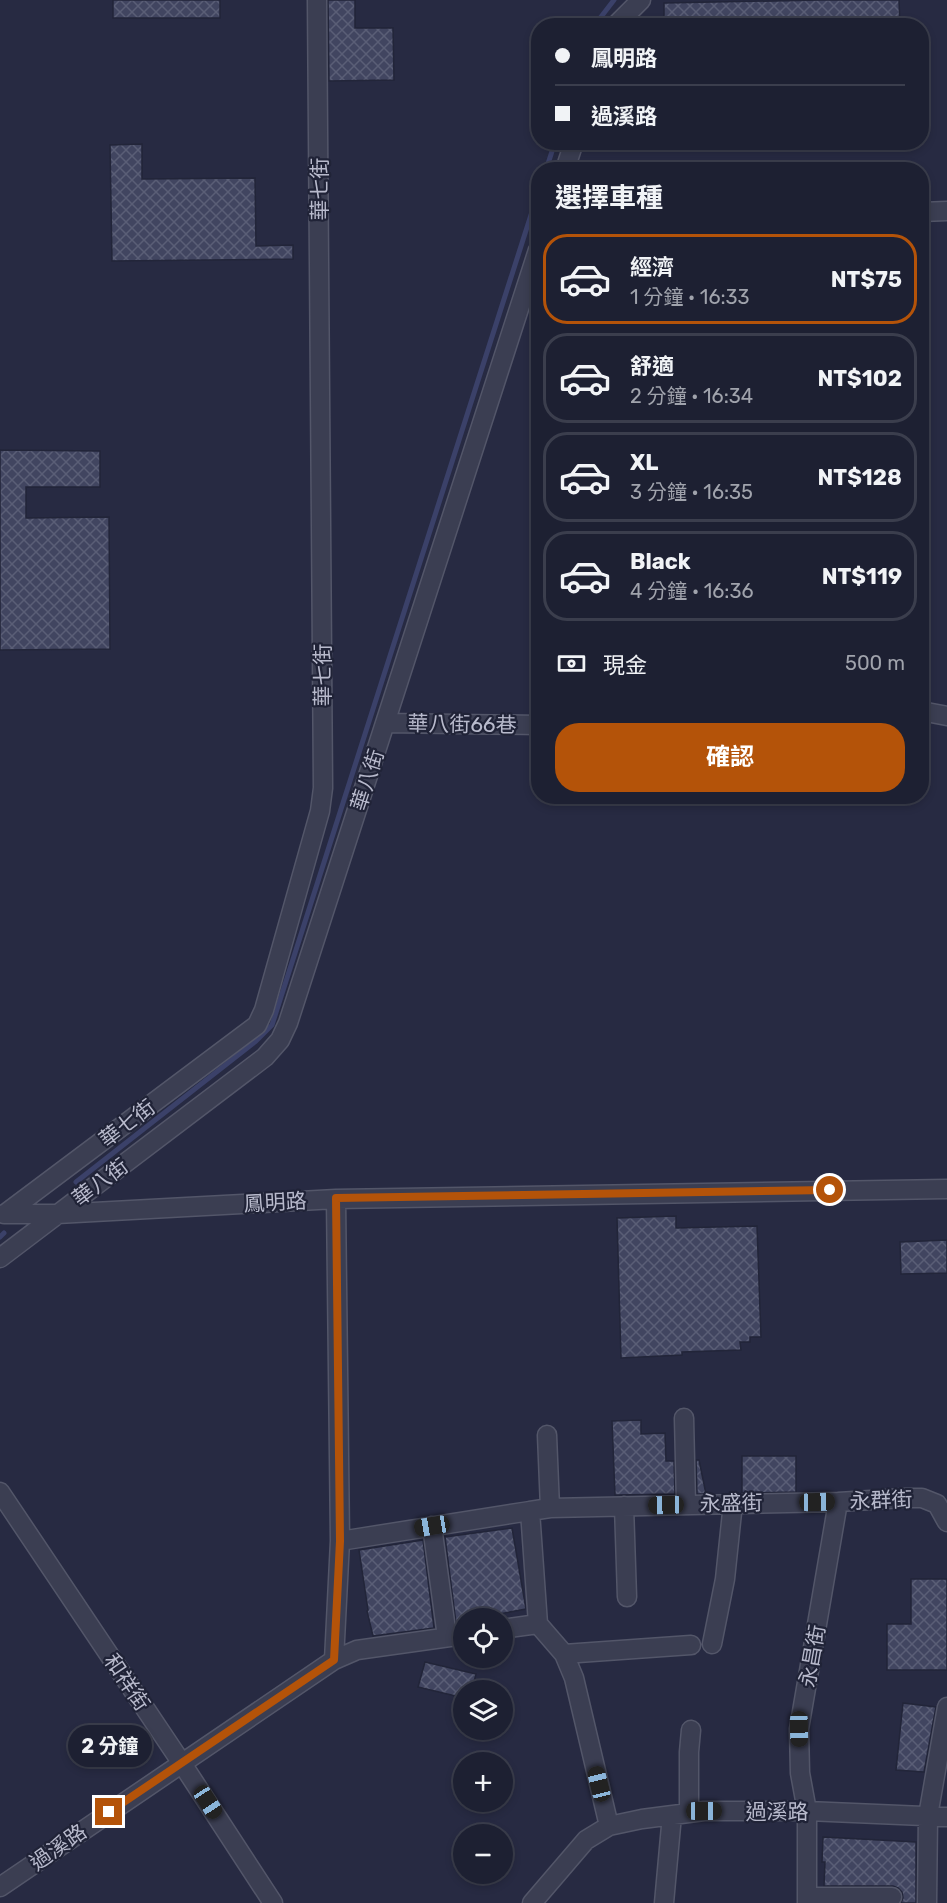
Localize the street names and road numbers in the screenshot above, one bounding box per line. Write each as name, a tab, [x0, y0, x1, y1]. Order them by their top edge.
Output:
street label: 華七街	[307, 158, 332, 221]
street label: 華七街	[310, 644, 335, 707]
street label: 華八街66巷	[407, 711, 517, 737]
street label: 華八街	[345, 746, 389, 814]
street label: 華七街	[94, 1094, 160, 1152]
street label: 華八街	[67, 1153, 133, 1211]
street label: 鳳明路	[243, 1188, 307, 1216]
street label: 永群街	[849, 1486, 913, 1514]
street label: 永盛街	[699, 1490, 763, 1516]
street label: 永昌街	[794, 1623, 830, 1689]
street label: 和祥街	[99, 1649, 155, 1715]
street label: 過溪路	[746, 1799, 809, 1824]
street label: 過溪路	[25, 1819, 91, 1875]

